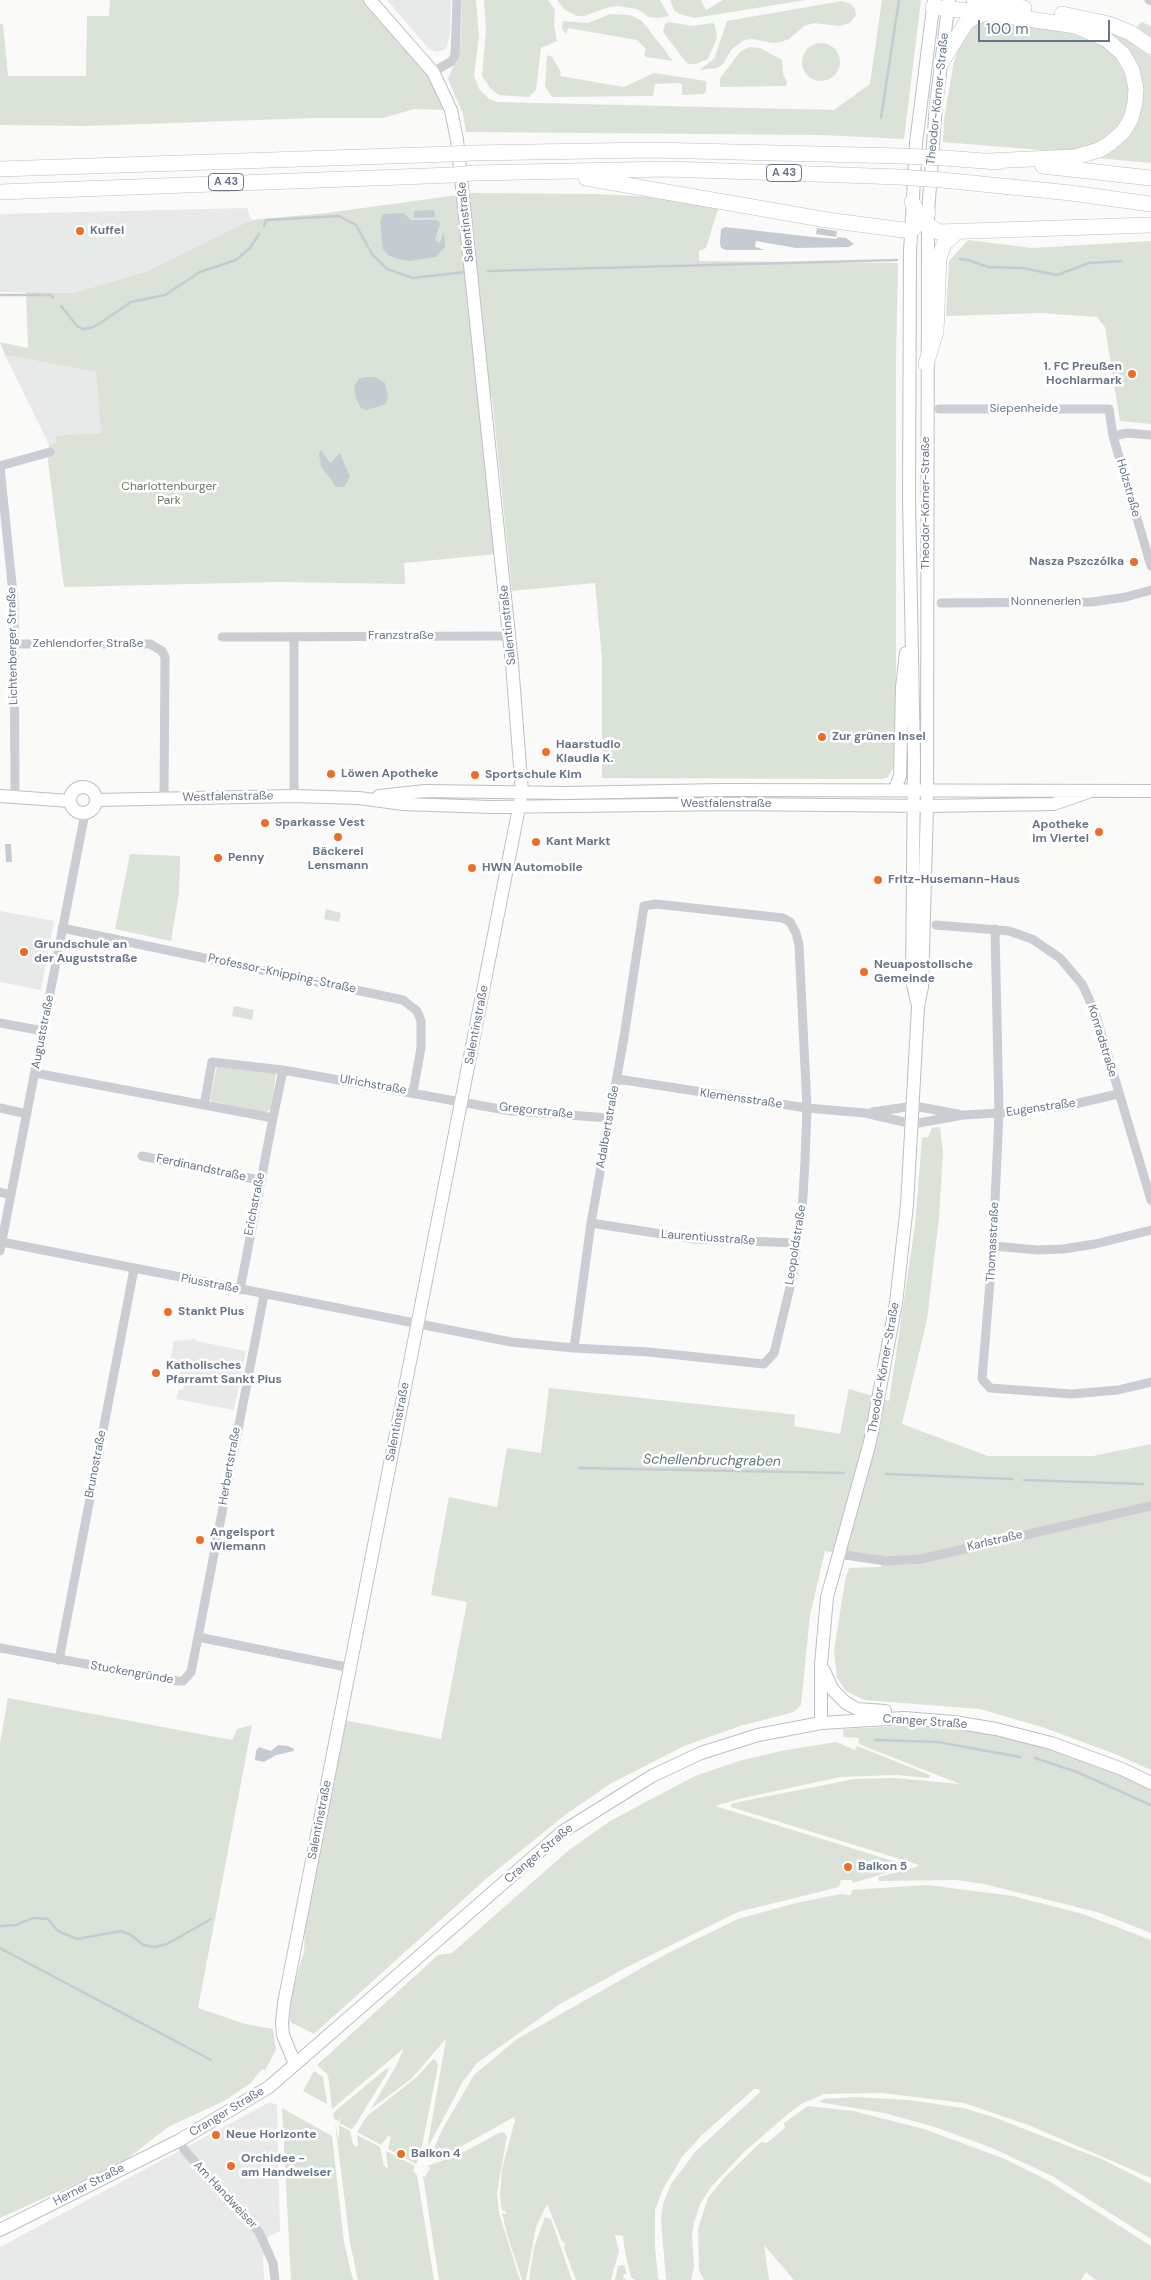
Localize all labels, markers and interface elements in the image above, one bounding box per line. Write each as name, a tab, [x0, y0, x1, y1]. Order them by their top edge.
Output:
scale bar	[981, 10, 1114, 42]
text: 100 m	[986, 19, 1029, 39]
street label: Theodor-Körner-Straße	[924, 32, 952, 166]
road number: A 43	[766, 164, 802, 182]
road number: A 43	[208, 173, 244, 190]
street label: Salentinstraße	[455, 181, 477, 263]
place label: Kuffel	[90, 224, 124, 238]
marker: Kuffel	[74, 225, 86, 237]
place label: 1. FC Preußen Hochlarmark	[1044, 360, 1122, 388]
marker: 1. FC Preußen Hochlarmark	[1126, 368, 1138, 380]
street label: Siepenheide	[990, 402, 1058, 416]
street label: Theodor-Körner-Straße	[919, 436, 933, 570]
street label: Holzstraße	[1113, 457, 1143, 519]
park label: Charlottenburger Park	[121, 480, 217, 508]
place label: Nasza Pszczólka	[1029, 555, 1124, 569]
marker: Nasza Pszczólka	[1128, 556, 1140, 568]
street label: Salentinstraße	[497, 584, 519, 666]
street label: Lichtenberger Straße	[5, 587, 21, 705]
street label: Nonnenerlen	[1011, 595, 1081, 609]
street label: Franzstraße	[368, 629, 434, 643]
street label: Zehlendorfer Straße	[32, 637, 144, 651]
place label: Zur grünen Insel	[832, 730, 926, 744]
marker: Zur grünen Insel	[816, 731, 828, 743]
place label: Haarstudio Klaudia K.	[556, 738, 621, 766]
marker: Haarstudio Klaudia K.	[540, 746, 552, 758]
place label: Löwen Apotheke	[341, 767, 439, 781]
marker: Löwen Apotheke	[325, 768, 337, 780]
place label: Sportschule Kim	[485, 768, 582, 782]
marker: Sportschule Kim	[469, 769, 481, 781]
street label: Westfalenstraße	[182, 789, 274, 805]
street label: Westfalenstraße	[680, 797, 772, 811]
place label: Sparkasse Vest	[275, 816, 365, 830]
marker: Sparkasse Vest	[259, 817, 271, 829]
place label: Apotheke im Viertel	[1032, 818, 1089, 846]
marker: Apotheke im Viertel	[1093, 826, 1105, 838]
marker: Bäckerei Lensmann	[332, 831, 344, 843]
place label: Kant Markt	[546, 835, 611, 849]
marker: Kant Markt	[530, 836, 542, 848]
place label: Bäckerei Lensmann	[308, 845, 368, 873]
place label: Penny	[228, 851, 264, 865]
marker: Penny	[212, 852, 224, 864]
place label: HWN Automobile	[482, 861, 583, 875]
marker: HWN Automobile	[466, 862, 478, 874]
place label: Fritz-Husemann-Haus	[888, 873, 1020, 887]
marker: Fritz-Husemann-Haus	[872, 874, 884, 886]
place label: Grundschule an der Auguststraße	[34, 938, 138, 966]
marker: Grundschule an der Auguststraße	[18, 946, 30, 958]
street label: Professor-Knipping-Straße	[207, 951, 357, 997]
place label: Neuapostolische Gemeinde	[874, 958, 973, 986]
marker: Neuapostolische Gemeinde	[858, 966, 870, 978]
street label: Salentinstraße	[462, 984, 492, 1066]
street label: Auguststraße	[29, 994, 57, 1070]
street label: Konradstraße	[1084, 1003, 1120, 1079]
street label: Ulrichstraße	[338, 1072, 408, 1098]
street label: Adalbertstraße	[594, 1084, 622, 1170]
street label: Klemensstraße	[699, 1086, 783, 1112]
street label: Eugenstraße	[1005, 1096, 1077, 1120]
street label: Gregorstraße	[498, 1100, 574, 1122]
street label: Ferdinandstraße	[155, 1151, 247, 1185]
street label: Erichstraße	[242, 1171, 268, 1237]
street label: Thomasstraße	[984, 1202, 1002, 1282]
street label: Leopoldstraße	[783, 1204, 809, 1286]
street label: Laurentiusstraße	[661, 1228, 755, 1248]
street label: Piusstraße	[180, 1271, 240, 1297]
street label: Theodor-Körner-Straße	[865, 1301, 903, 1435]
place label: Stankt Pius	[178, 1305, 244, 1319]
marker: Stankt Pius	[162, 1306, 174, 1318]
place label: Katholisches Pfarramt Sankt Pius	[166, 1359, 282, 1387]
marker: Katholisches Pfarramt Sankt Pius	[150, 1367, 162, 1379]
street label: Salentinstraße	[383, 1381, 413, 1463]
street label: Herbertstraße	[216, 1426, 244, 1506]
street label: Brunostraße	[82, 1429, 110, 1499]
water label: Schellenbruchgraben	[643, 1451, 781, 1471]
place label: Angelsport Wiemann	[210, 1526, 275, 1554]
street label: Karlstraße	[966, 1528, 1024, 1554]
marker: Angelsport Wiemann	[194, 1534, 206, 1546]
street label: Stuckengründe	[89, 1659, 175, 1687]
street label: Cranger Straße	[882, 1712, 968, 1732]
street label: Salentinstraße	[305, 1779, 335, 1861]
street label: Cranger Straße	[502, 1821, 576, 1887]
place label: Balkon 5	[858, 1860, 907, 1874]
marker: Balkon 5	[842, 1861, 854, 1873]
street label: Cranger Straße	[187, 2084, 267, 2140]
place label: Neue Horizonte	[226, 2128, 316, 2142]
marker: Neue Horizonte	[210, 2129, 222, 2141]
place label: Balkon 4	[411, 2147, 461, 2161]
marker: Balkon 4	[395, 2148, 407, 2160]
place label: Orchidee - am Handweiser	[241, 2152, 332, 2180]
street label: Am Handweiser	[190, 2158, 260, 2232]
marker: Orchidee - am Handweiser	[225, 2160, 237, 2172]
street label: Herner Straße	[51, 2161, 127, 2209]

